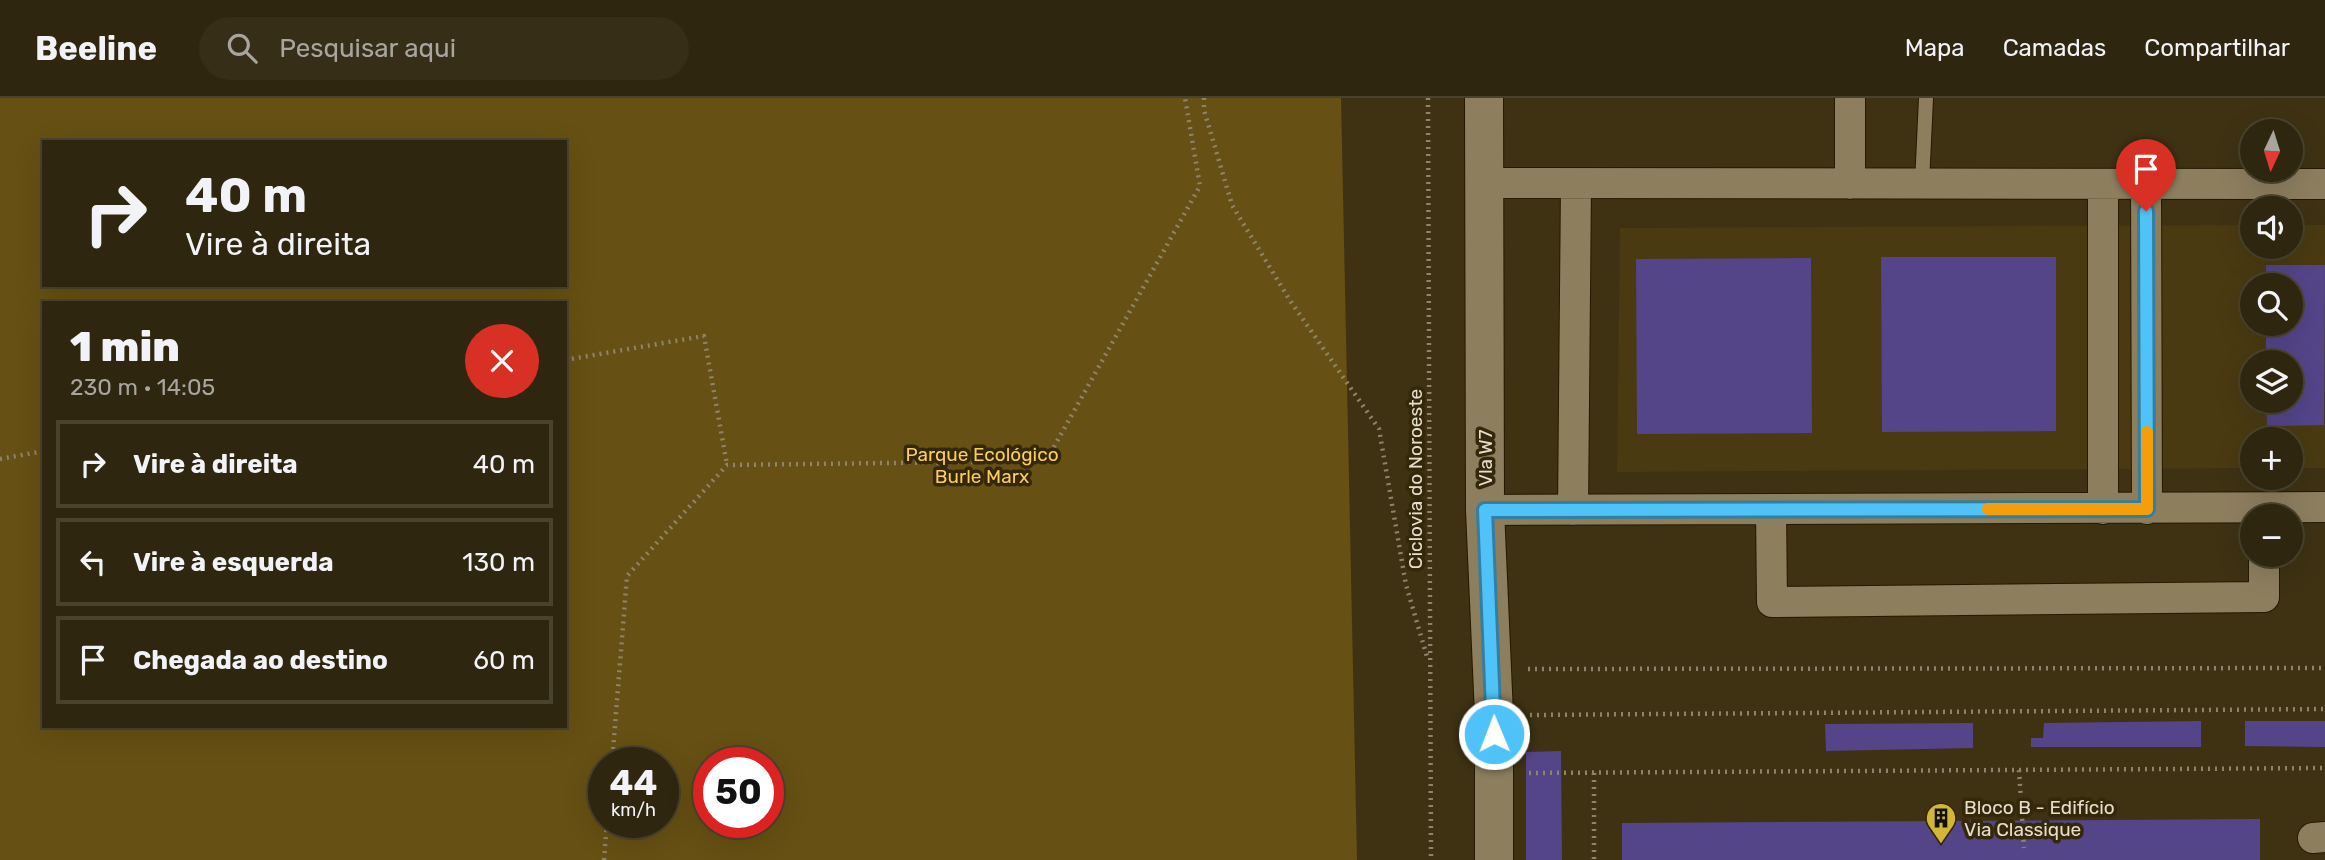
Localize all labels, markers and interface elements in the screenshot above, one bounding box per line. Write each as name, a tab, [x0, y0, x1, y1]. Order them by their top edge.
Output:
search box	[199, 17, 689, 80]
text: Beeline	[35, 29, 157, 68]
icon: search	[223, 29, 261, 67]
text: Pesquisar aqui	[279, 33, 456, 64]
text: Mapa	[1905, 34, 1965, 62]
text: Camadas	[2003, 34, 2106, 62]
text: Compartilhar	[2144, 34, 2290, 62]
north arrow	[2240, 119, 2303, 182]
map controls	[2240, 119, 2303, 567]
pin	[2116, 139, 2176, 211]
icon: arrive	[2127, 150, 2165, 188]
text: 40 m	[185, 166, 307, 224]
icon: right	[70, 168, 161, 259]
button: sound	[2240, 196, 2303, 259]
text: Vire à direita	[185, 225, 371, 263]
button: search	[2240, 273, 2303, 336]
text: 1 min	[70, 322, 180, 372]
button: close	[465, 324, 539, 398]
button: layers	[2240, 350, 2303, 413]
text: 230 m · 14:05	[70, 373, 215, 401]
street label: Ciclovia do Noroeste	[1404, 389, 1427, 569]
button: +	[2240, 427, 2303, 490]
street label: Vla W7	[1474, 429, 1497, 486]
park label: Parque Ecológico Burle Marx	[905, 443, 1059, 488]
icon: right	[74, 445, 112, 483]
text: Vire à direita	[133, 449, 298, 480]
text: 40 m	[473, 449, 535, 480]
button: −	[2240, 504, 2303, 567]
icon: left	[74, 543, 112, 581]
text: Vire à esquerda	[133, 547, 334, 578]
text: 130 m	[462, 547, 535, 578]
icon: arrive	[74, 641, 112, 679]
text: Chegada ao destino	[133, 645, 388, 676]
text: 60 m	[473, 645, 535, 676]
position arrow	[1457, 697, 1531, 771]
speed limit sign: 50	[693, 747, 784, 838]
text: 44	[610, 762, 657, 804]
place label: Bloco B - Edifício Via Classique	[1964, 796, 2115, 841]
text: km/h	[611, 799, 656, 821]
building icon: Bloco B - Edifício Via Classique	[1924, 801, 1958, 845]

